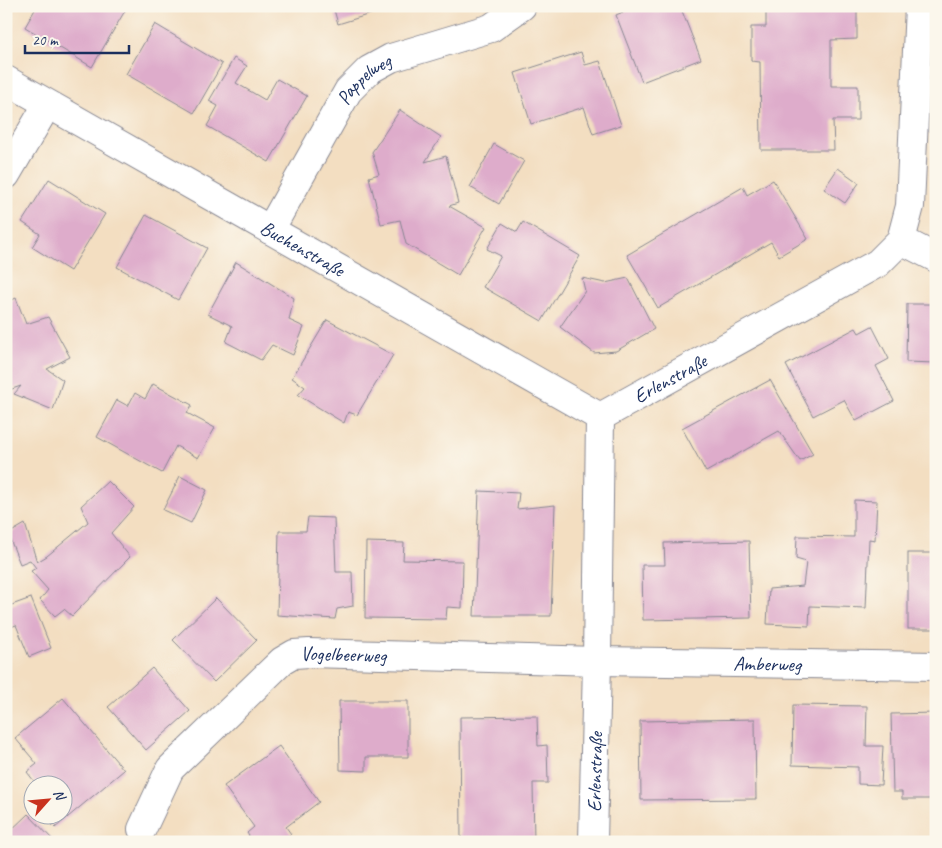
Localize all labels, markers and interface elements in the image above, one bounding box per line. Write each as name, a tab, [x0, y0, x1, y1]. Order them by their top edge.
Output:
scale bar	[25, 22, 129, 54]
text: 20 m	[32, 31, 59, 50]
street label: Pappelweg	[331, 48, 397, 109]
street label: Buchenstraße	[256, 215, 350, 283]
street label: Erlenstraße	[629, 348, 713, 409]
street label: Vogelbeerweg	[299, 641, 389, 668]
street label: Amberweg	[733, 651, 803, 677]
street label: Erlenstraße	[582, 730, 608, 812]
north arrow	[22, 776, 72, 826]
text: N	[50, 787, 70, 804]

